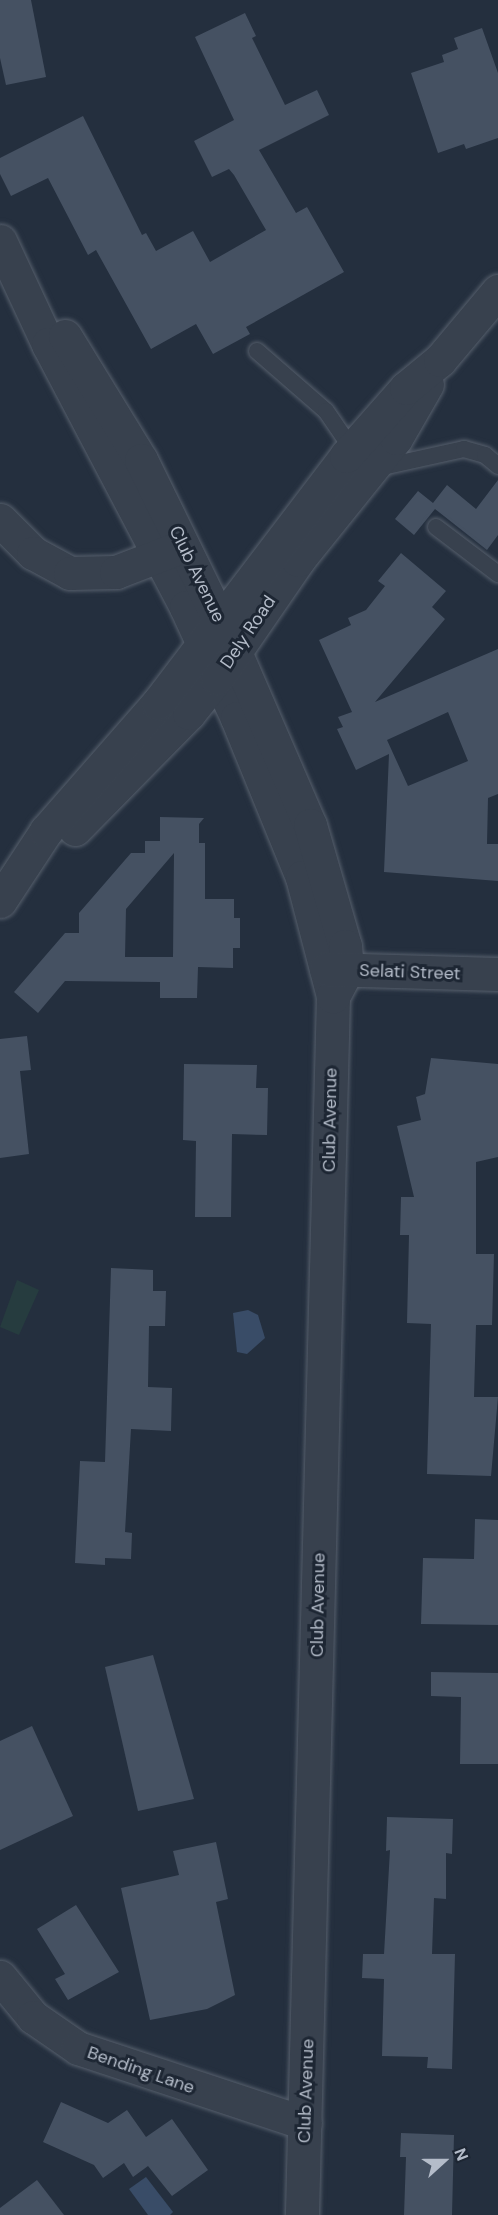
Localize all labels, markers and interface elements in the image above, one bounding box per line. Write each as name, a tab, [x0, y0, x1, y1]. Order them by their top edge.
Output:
street label: Club Avenue	[164, 522, 230, 626]
street label: Dely Road	[216, 591, 280, 673]
street label: Selati Street	[359, 959, 461, 985]
street label: Club Avenue	[318, 1068, 342, 1172]
street label: Club Avenue	[306, 1553, 330, 1657]
street label: Club Avenue	[293, 2038, 319, 2144]
street label: Bending Lane	[85, 2042, 197, 2098]
north arrow	[414, 2131, 474, 2191]
text: N	[449, 2145, 473, 2164]

